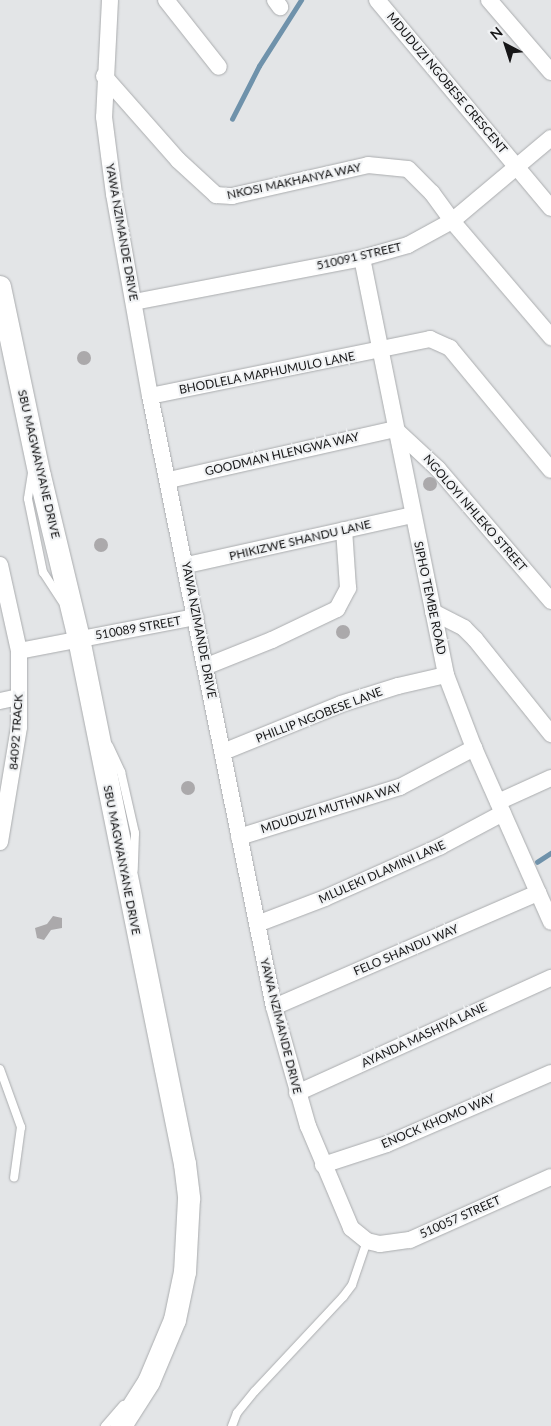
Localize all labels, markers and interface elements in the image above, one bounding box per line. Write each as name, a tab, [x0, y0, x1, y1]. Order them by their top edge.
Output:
street label: MDUDUZI NGOBESE CRESCENT	[384, 10, 510, 156]
north arrow	[481, 20, 531, 70]
street label: NKOSI MAKHANYA WAY	[225, 160, 363, 202]
street label: YAWA NZIMANDE DRIVE	[103, 162, 141, 302]
street label: 510091 STREET	[315, 239, 403, 273]
street label: BHODLELA MAPHUMULO LANE	[178, 349, 356, 397]
street label: SBU MAGWANYANE DRIVE	[15, 388, 63, 540]
street label: GOODMAN HLENGWA WAY	[203, 429, 361, 479]
street label: NGOLOYI NHLEKO STREET	[420, 452, 530, 574]
street label: PHIKIZWE SHANDU LANE	[228, 517, 372, 563]
street label: SIPHO TEMBE ROAD	[411, 540, 449, 656]
street label: YAWA NZIMANDE DRIVE	[179, 560, 219, 700]
street label: 510089 STREET	[94, 613, 182, 643]
street label: PHILLIP NGOBESE LANE	[253, 684, 385, 746]
street label: 84092 TRACK	[6, 693, 26, 771]
street label: MDUDUZI MUTHWA WAY	[259, 780, 403, 836]
street label: SBU MAGWANYANE DRIVE	[100, 784, 144, 936]
street label: MLULEKI DLAMINI LANE	[316, 838, 448, 906]
street label: FELO SHANDU WAY	[351, 921, 461, 979]
street label: YAWA NZIMANDE DRIVE	[257, 956, 305, 1096]
street label: AYANDA MASHIYA LANE	[359, 999, 489, 1071]
street label: ENOCK KHOMO WAY	[379, 1091, 497, 1151]
street label: 510057 STREET	[417, 1193, 503, 1241]

